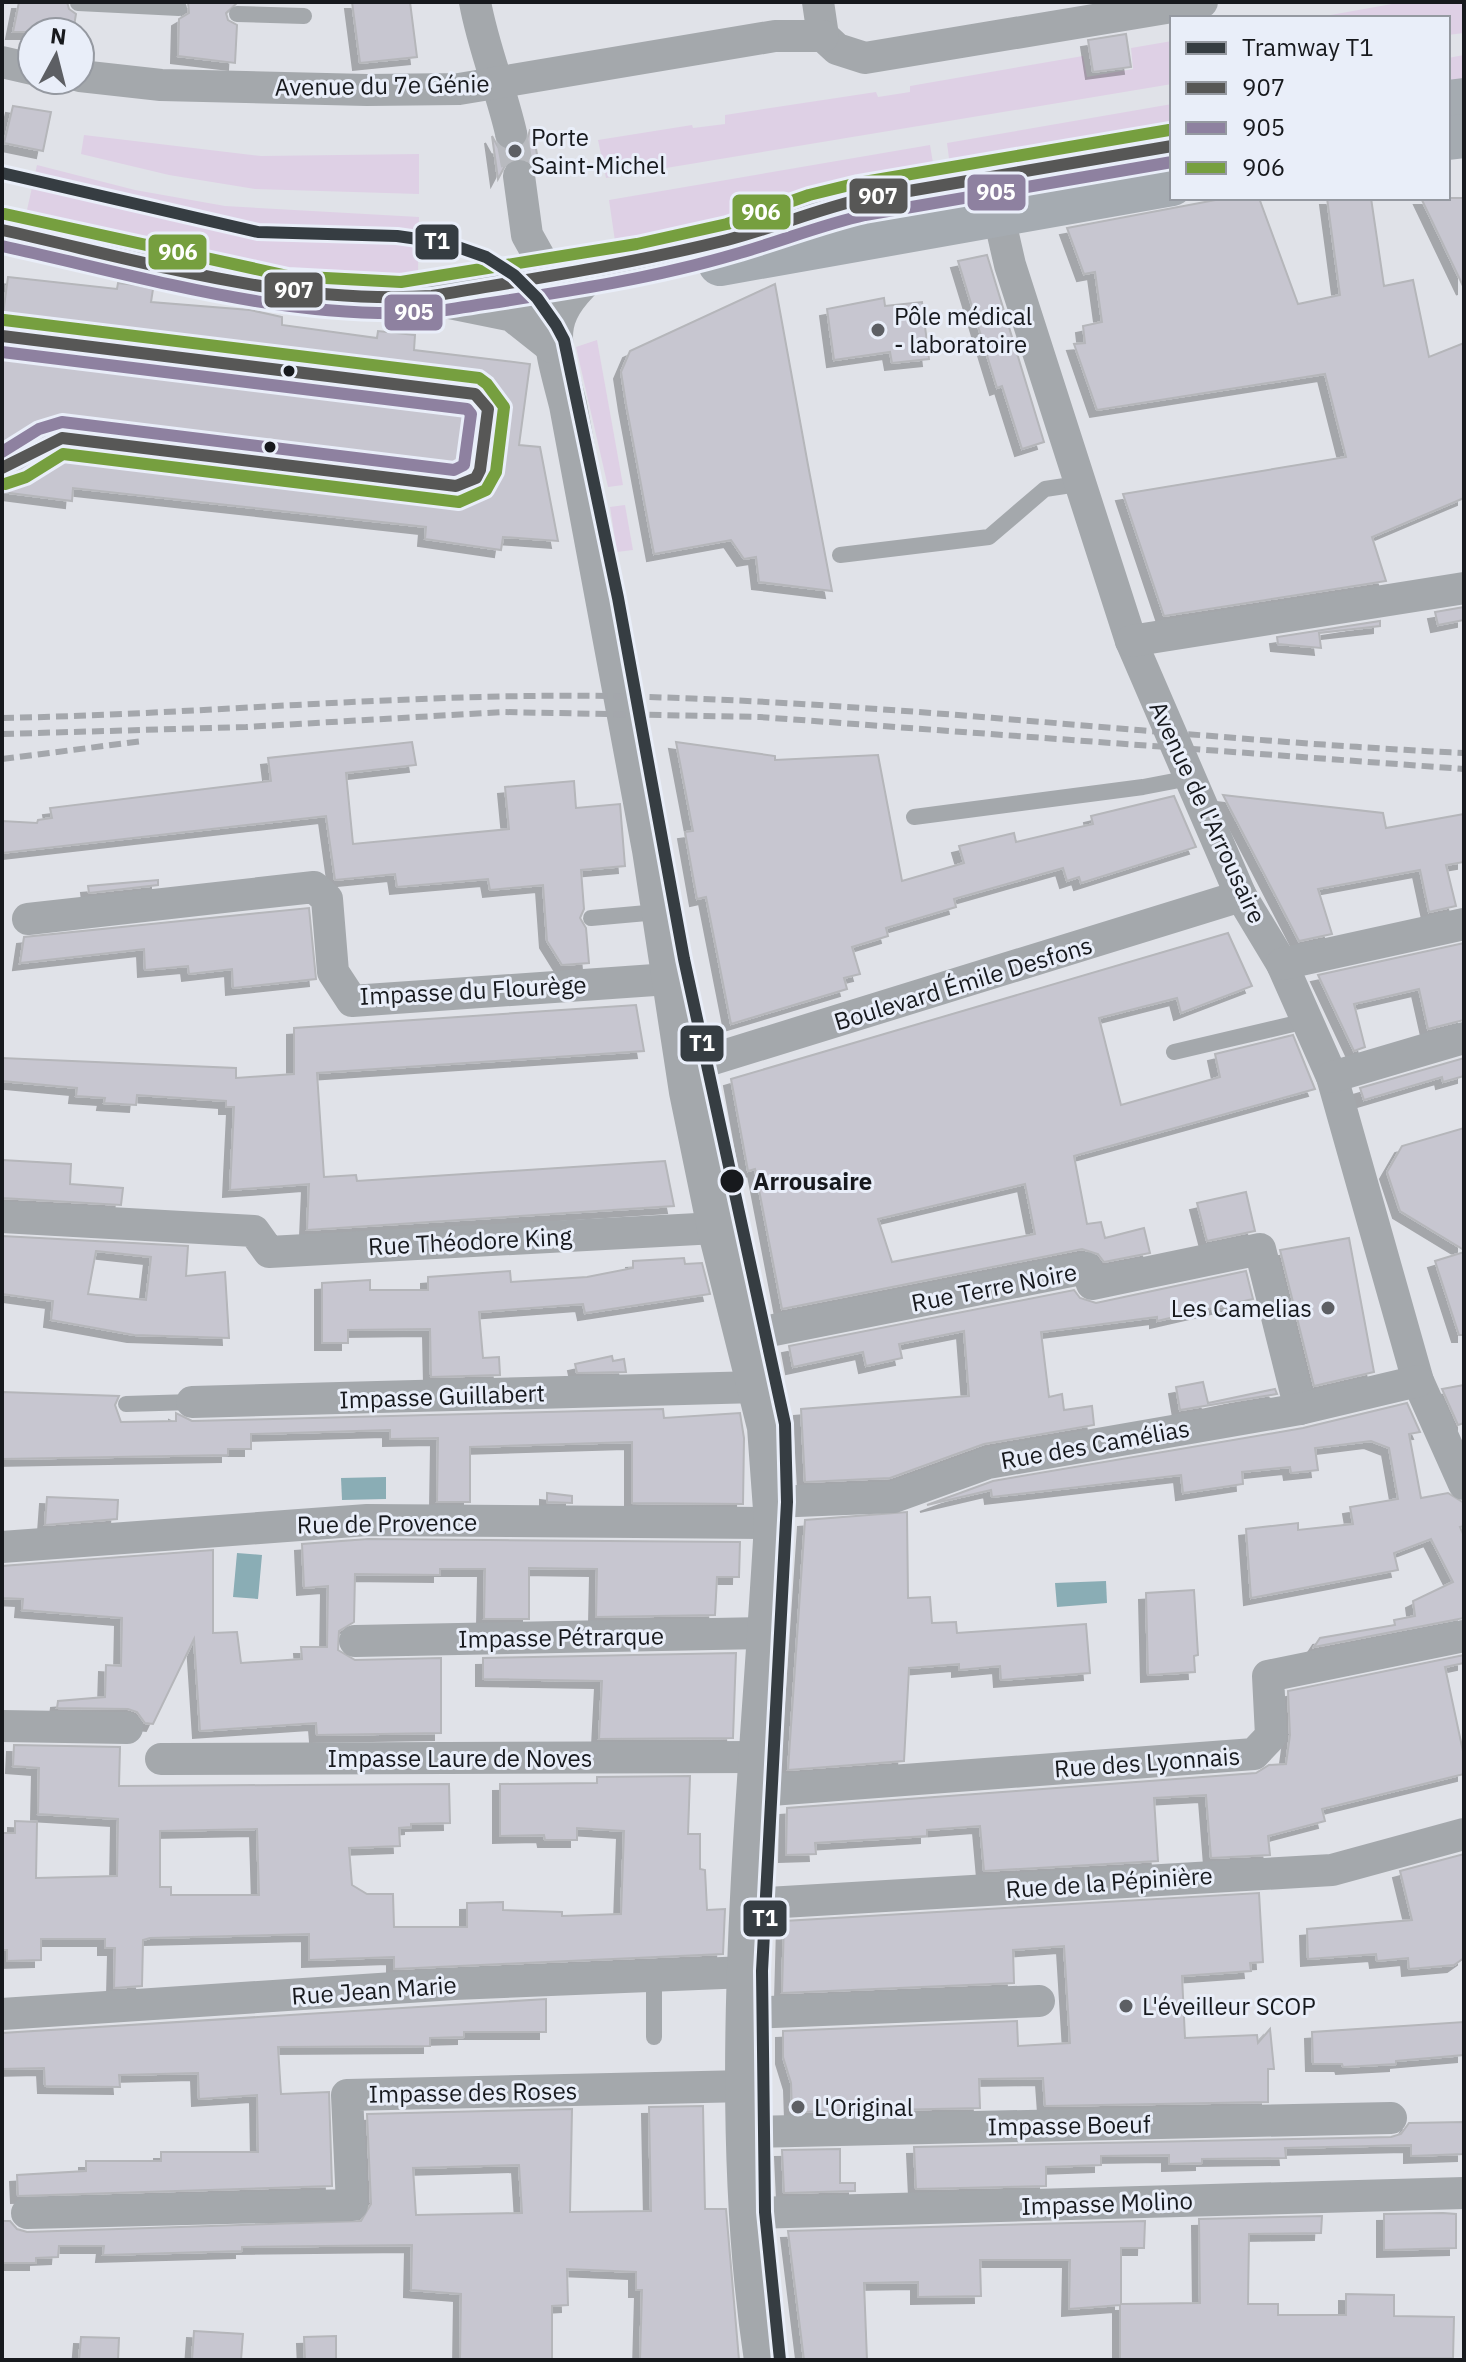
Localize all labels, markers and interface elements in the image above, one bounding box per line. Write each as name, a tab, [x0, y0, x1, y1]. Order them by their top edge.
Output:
north arrow	[16, 16, 96, 96]
legend	[1170, 16, 1450, 200]
text: N	[49, 20, 68, 51]
text: Tramway T1	[1242, 31, 1374, 63]
street label: Avenue du 7e Génie	[274, 67, 490, 103]
text: 907	[1242, 71, 1285, 103]
text: 905	[1242, 111, 1285, 143]
place label: Porte Saint-Michel	[531, 121, 666, 181]
marker: Porte Saint-Michel	[506, 142, 524, 160]
text: 906	[1242, 151, 1285, 183]
line badge: 905	[966, 173, 1027, 212]
line badge: 907	[848, 177, 909, 215]
text: 905	[976, 177, 1016, 206]
text: 907	[858, 181, 898, 210]
line badge: 906	[731, 193, 792, 231]
text: 906	[741, 197, 781, 226]
line badge: T1	[414, 223, 460, 261]
text: T1	[424, 226, 450, 255]
line badge: 906	[147, 233, 208, 271]
text: 906	[158, 237, 198, 266]
line badge: 907	[263, 271, 324, 309]
text: 907	[274, 275, 314, 304]
line badge: 905	[383, 293, 444, 332]
text: 905	[394, 297, 434, 326]
place label: Pôle médical - laboratoire	[894, 300, 1032, 360]
marker: Pôle médical - laboratoire	[869, 321, 887, 339]
unlabelled marker	[281, 363, 297, 379]
unlabelled marker	[262, 439, 278, 455]
street label: Avenue de l'Arrousaire	[1142, 696, 1274, 928]
street label: Boulevard Émile Desfons	[830, 928, 1096, 1038]
street label: Impasse du Flourège	[359, 968, 587, 1012]
line badge: T1	[679, 1024, 725, 1063]
text: T1	[689, 1028, 715, 1057]
place label: Arrousaire	[753, 1165, 872, 1197]
marker: Arrousaire	[718, 1167, 746, 1195]
street label: Rue Théodore King	[367, 1220, 573, 1262]
street label: Rue Terre Noire	[909, 1255, 1079, 1319]
place label: Les Camelias	[1171, 1292, 1312, 1324]
marker: Les Camelias	[1319, 1299, 1337, 1317]
street label: Impasse Guillabert	[339, 1376, 545, 1416]
street label: Rue des Camélias	[998, 1412, 1192, 1476]
street label: Rue de Provence	[297, 1505, 477, 1541]
street label: Impasse Pétrarque	[458, 1619, 664, 1655]
street label: Rue des Lyonnais	[1053, 1740, 1241, 1784]
street label: Impasse Laure de Noves	[328, 1742, 592, 1774]
street label: Rue de la Pépinière	[1004, 1859, 1214, 1905]
line badge: T1	[742, 1899, 788, 1938]
text: T1	[752, 1903, 778, 1932]
street label: Rue Jean Marie	[290, 1968, 458, 2012]
place label: L'éveilleur SCOP	[1142, 1990, 1316, 2022]
marker: L'éveilleur SCOP	[1117, 1997, 1135, 2015]
street label: Impasse des Roses	[368, 2074, 578, 2110]
place label: L'Original	[814, 2091, 913, 2123]
marker: L'Original	[789, 2098, 807, 2116]
street label: Impasse Boeuf	[987, 2108, 1151, 2142]
street label: Impasse Molino	[1021, 2184, 1193, 2222]

